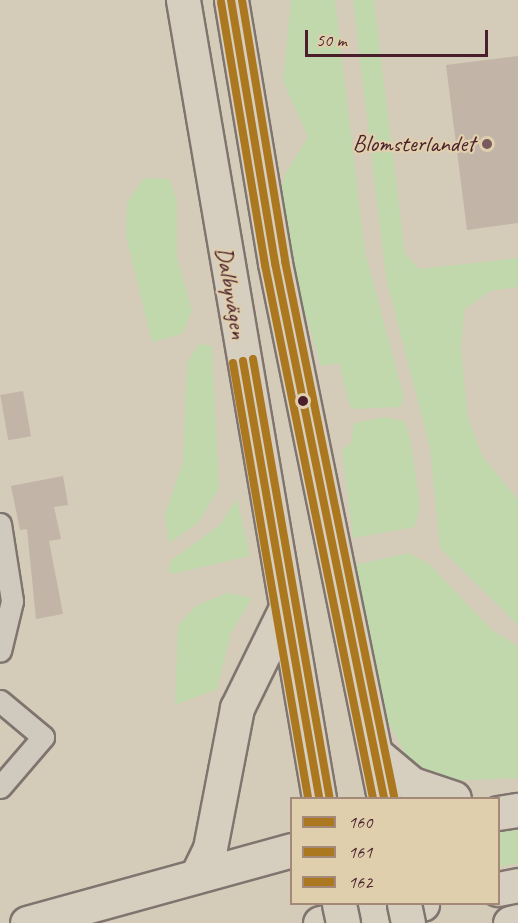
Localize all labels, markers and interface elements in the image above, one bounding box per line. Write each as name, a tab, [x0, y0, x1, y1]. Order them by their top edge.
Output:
scale bar	[308, 18, 491, 56]
text: 50 m	[316, 29, 347, 51]
place label: Blomsterlandet	[353, 130, 475, 158]
marker: Blomsterlandet	[480, 137, 494, 151]
street label: Dalbyvägen	[209, 245, 253, 341]
unlabelled marker	[297, 395, 309, 407]
legend	[290, 797, 500, 905]
text: 160	[348, 811, 372, 833]
text: 161	[348, 841, 372, 863]
text: 162	[348, 871, 372, 893]

